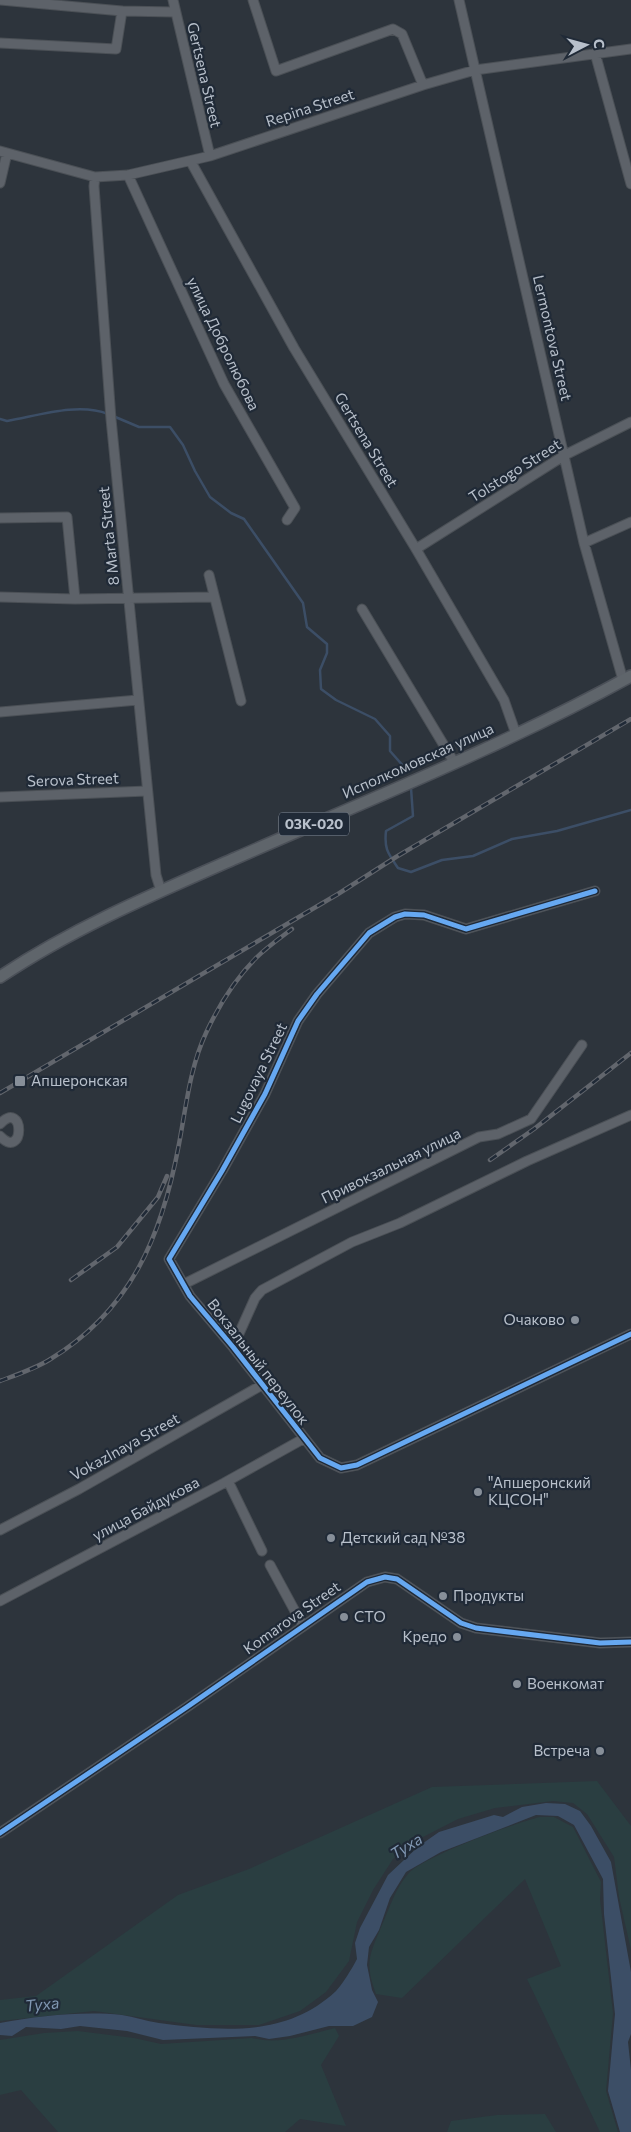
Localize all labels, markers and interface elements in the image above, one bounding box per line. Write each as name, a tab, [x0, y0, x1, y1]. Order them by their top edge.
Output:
street label: Gertsena Street	[184, 20, 226, 129]
north arrow	[561, 20, 611, 70]
text: С	[590, 38, 608, 49]
street label: Repina Street	[263, 84, 356, 130]
street label: Lermontova Street	[530, 273, 576, 402]
street label: улица Добролюбова	[184, 274, 264, 413]
street label: Gertsena Street	[331, 389, 402, 490]
street label: Tolstogo Street	[465, 435, 564, 506]
street label: 8 Marta Street	[94, 486, 122, 586]
street label: Исполкомовская улица	[339, 719, 496, 802]
street label: Serova Street	[27, 768, 119, 790]
road number: 03К-020	[279, 812, 349, 836]
street label: Lugovaya Street	[226, 1019, 290, 1126]
place label: Апшеронская	[31, 1071, 128, 1089]
marker: Апшеронская	[13, 1074, 27, 1088]
street label: Привокзальная улица	[318, 1123, 463, 1207]
street label: Вокзальный переулок	[204, 1295, 314, 1428]
place label: Очаково	[503, 1310, 565, 1328]
marker: Очаково	[569, 1314, 581, 1326]
street label: Vokazlnaya Street	[67, 1409, 182, 1484]
street label: улица Байдукова	[89, 1472, 202, 1544]
place label: "Апшеронский КЦСОН"	[488, 1473, 591, 1508]
marker: "Апшеронский КЦСОН"	[472, 1486, 484, 1498]
place label: Детский сад №38	[341, 1528, 465, 1546]
marker: Детский сад №38	[325, 1532, 337, 1544]
street label: Komarova Street	[239, 1577, 343, 1657]
place label: Продукты	[453, 1586, 524, 1604]
marker: Продукты	[437, 1590, 449, 1602]
place label: СТО	[354, 1607, 386, 1625]
marker: СТО	[338, 1611, 350, 1623]
place label: Кредо	[403, 1627, 447, 1645]
marker: Кредо	[451, 1631, 463, 1643]
place label: Военкомат	[527, 1674, 604, 1692]
marker: Военкомат	[511, 1678, 523, 1690]
place label: Встреча	[533, 1741, 590, 1759]
marker: Встреча	[594, 1745, 606, 1757]
water label: Туха	[386, 1828, 425, 1863]
water label: Туха	[24, 1992, 60, 2015]

